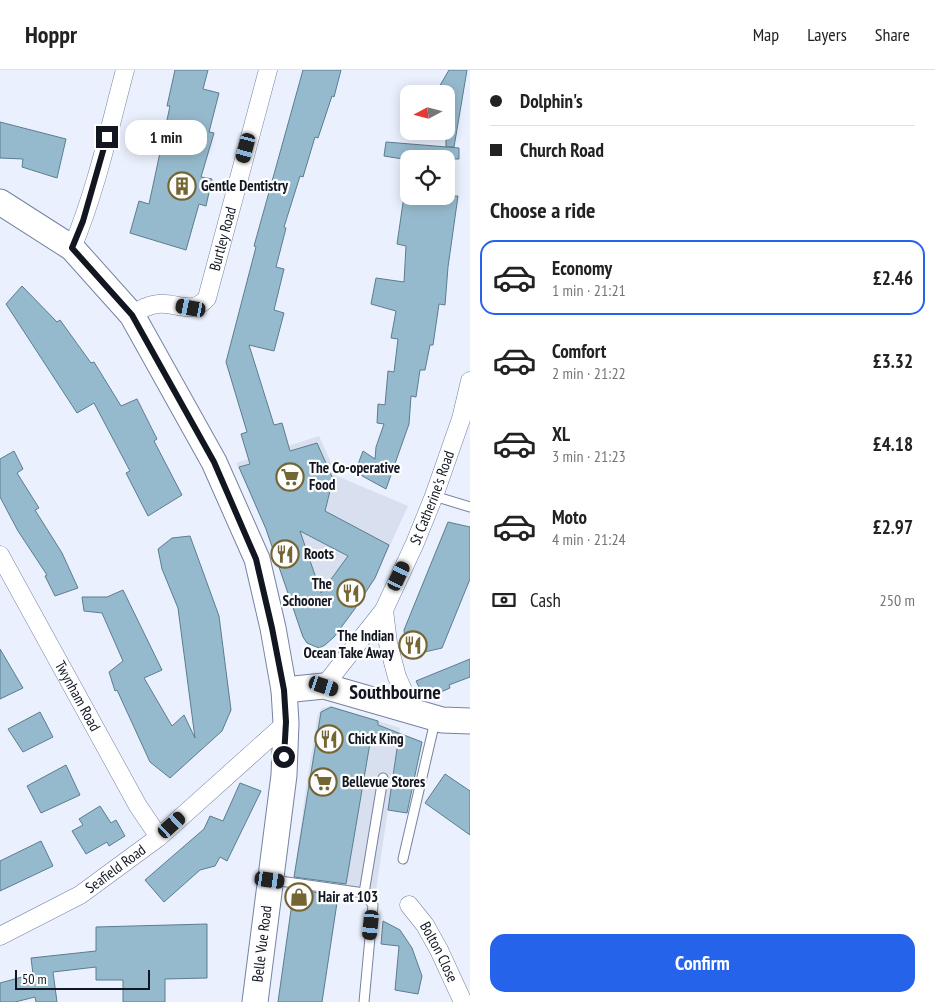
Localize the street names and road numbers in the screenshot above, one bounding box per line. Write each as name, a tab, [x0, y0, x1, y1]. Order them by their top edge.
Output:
street label: Burtley Road	[205, 204, 240, 273]
street label: St Catherine's Road	[405, 448, 458, 548]
street label: Twynham Road	[51, 657, 105, 734]
street label: Seafield Road	[81, 840, 149, 897]
street label: Belle Vue Road	[247, 905, 276, 983]
street label: Bolton Close	[416, 918, 463, 985]

